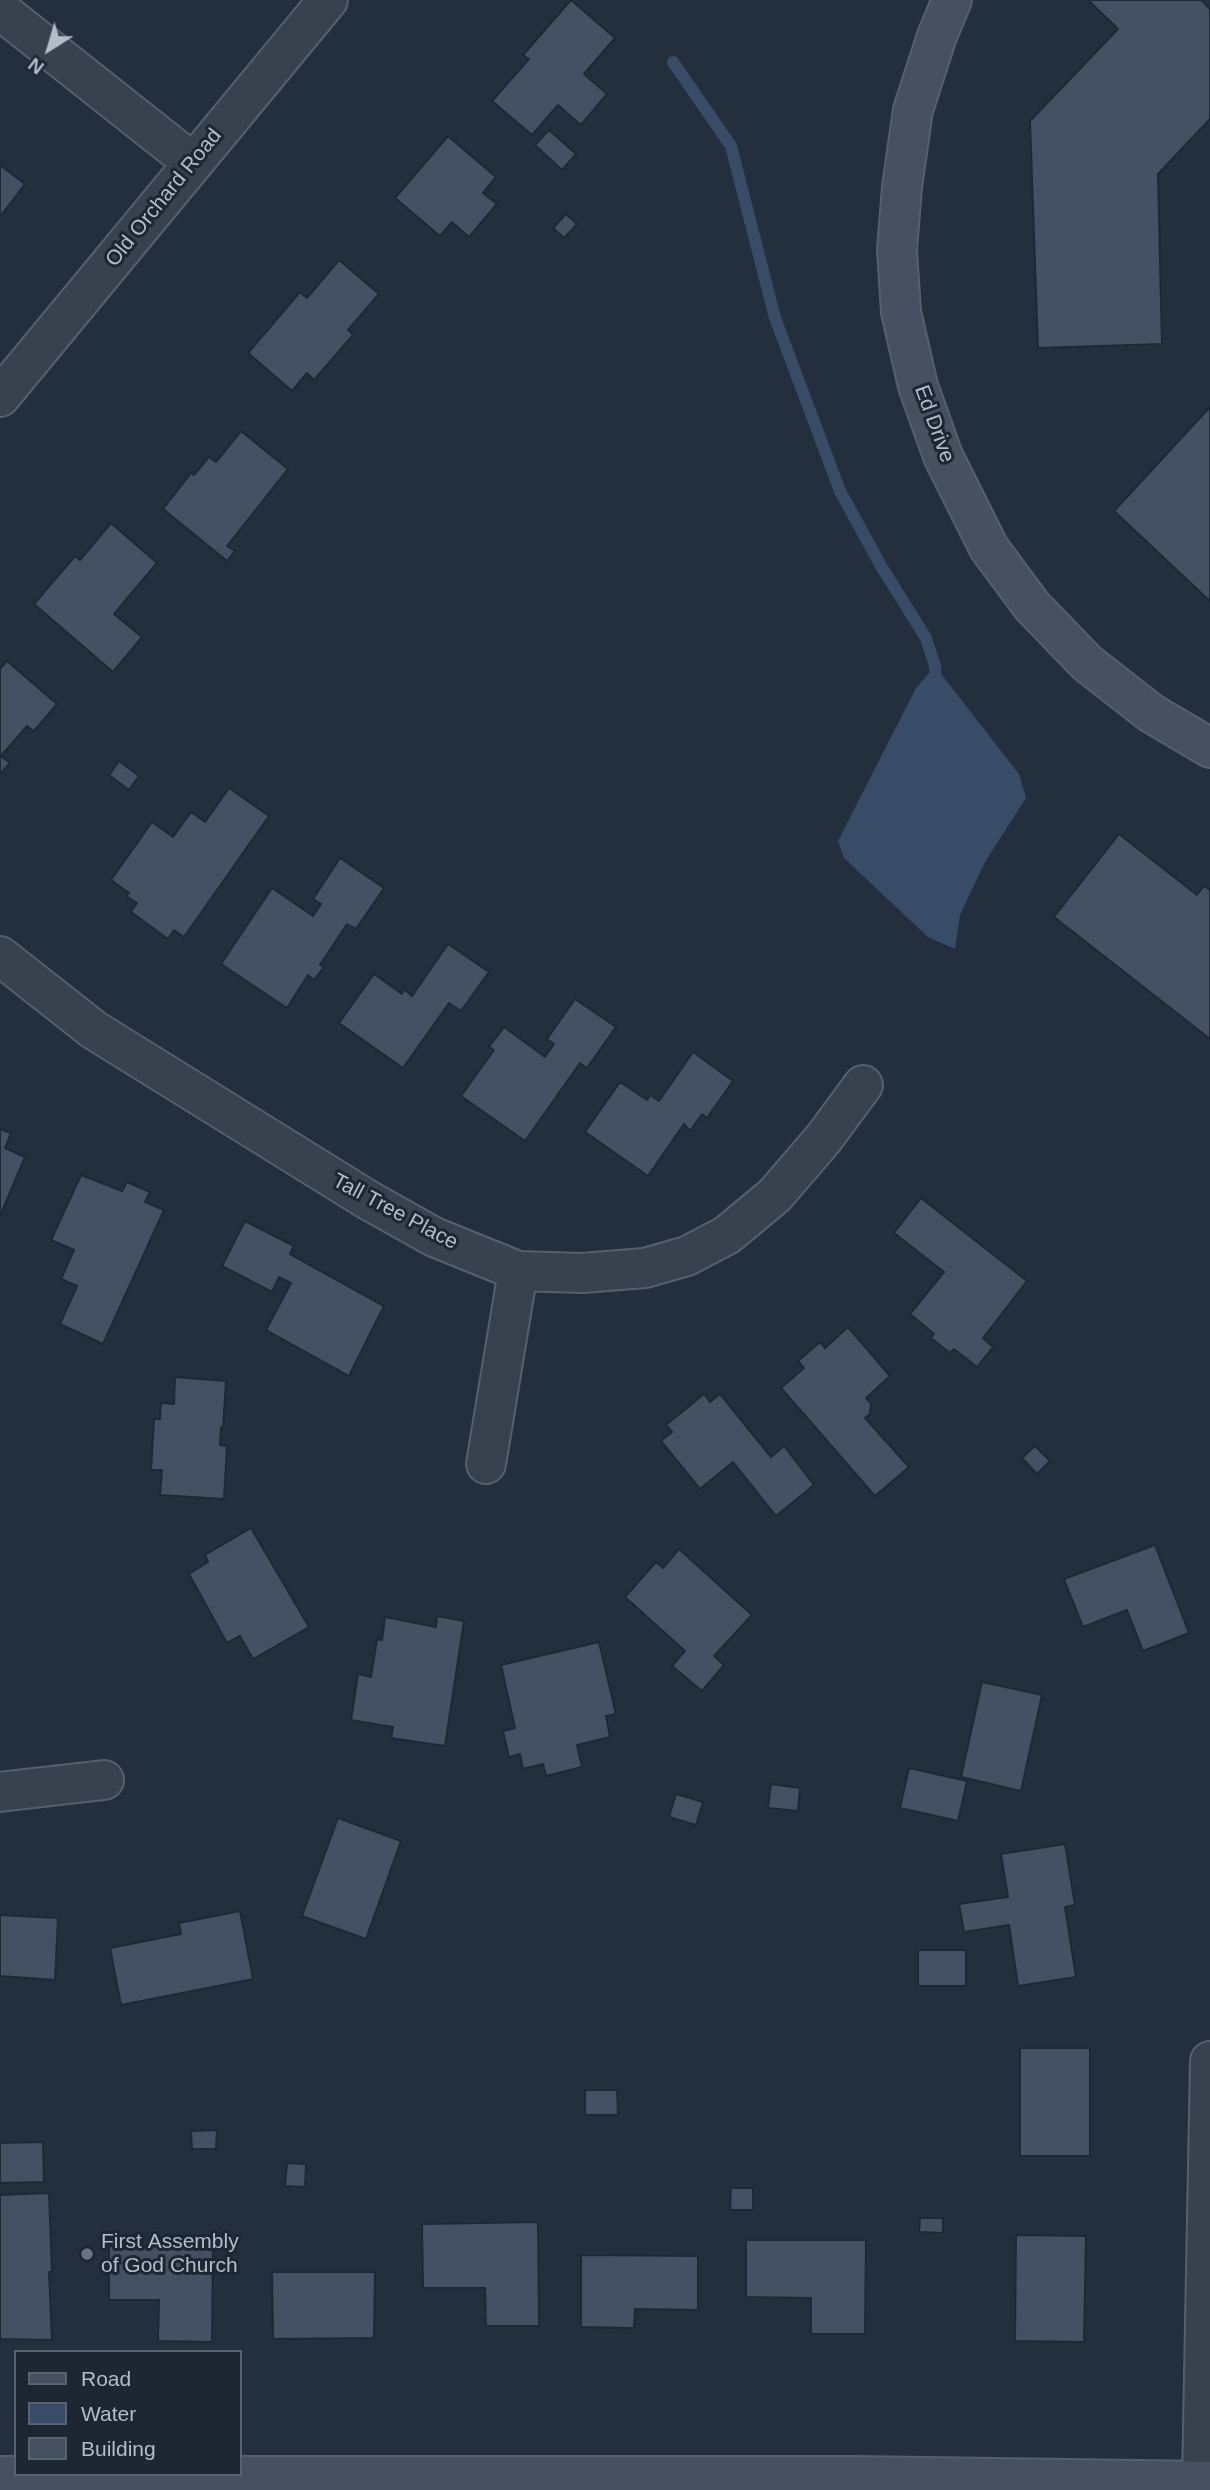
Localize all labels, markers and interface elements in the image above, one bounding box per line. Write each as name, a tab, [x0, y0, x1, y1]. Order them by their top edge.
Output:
north arrow	[14, 14, 84, 84]
text: N	[24, 54, 48, 79]
street label: Old Orchard Road	[101, 124, 227, 272]
street label: Ed Drive	[908, 382, 960, 466]
street label: Tall Tree Place	[328, 1168, 462, 1256]
place label: First Assembly of God Church	[101, 2229, 239, 2279]
marker: First Assembly of God Church	[79, 2246, 95, 2262]
legend	[14, 2350, 242, 2476]
text: Road	[81, 2367, 131, 2390]
text: Water	[81, 2402, 136, 2425]
text: Building	[81, 2437, 156, 2460]

